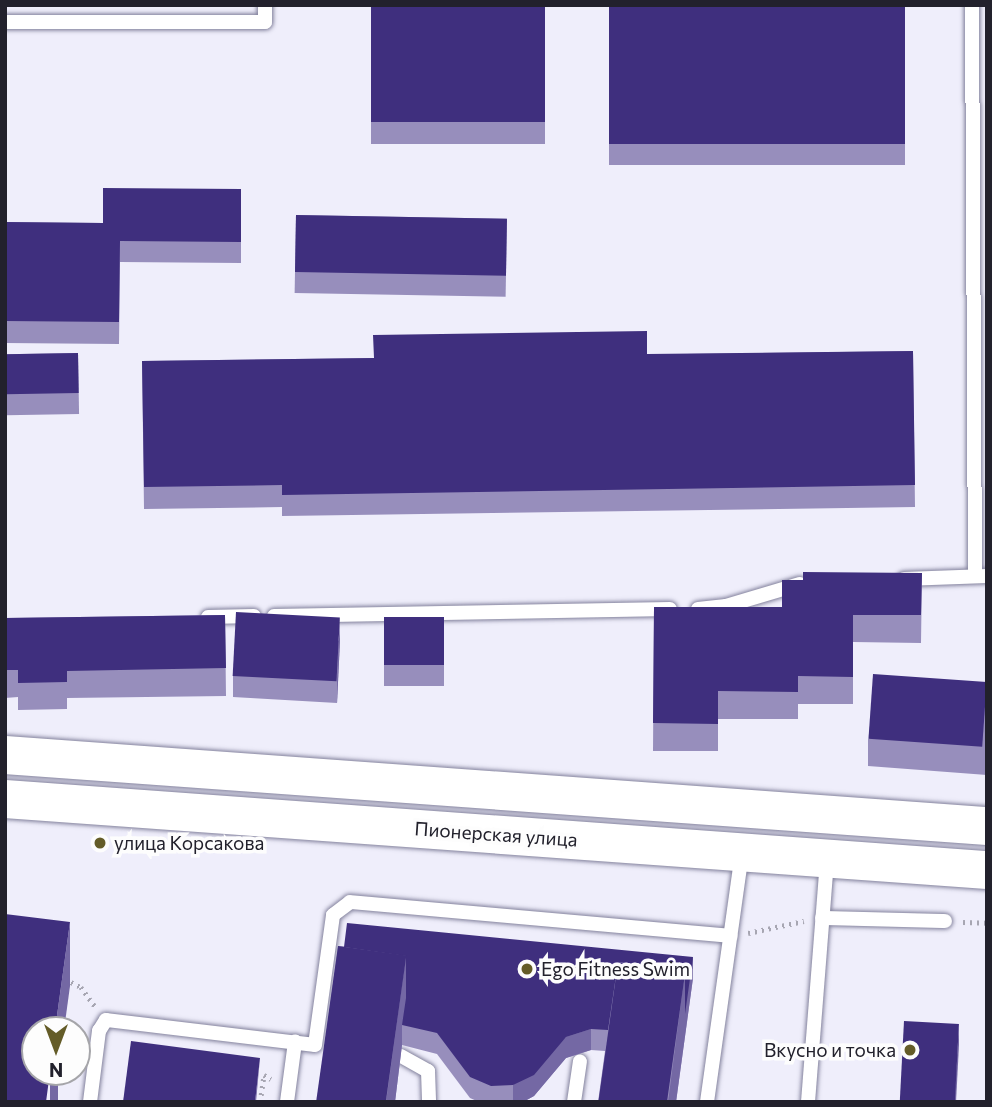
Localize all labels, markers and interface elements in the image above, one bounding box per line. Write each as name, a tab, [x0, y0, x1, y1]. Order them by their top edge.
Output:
street label: Пионерская улица	[414, 817, 578, 851]
place label: улица Корсакова	[114, 832, 264, 854]
marker: улица Корсакова	[92, 835, 108, 851]
place label: Ego Fitness Swim	[541, 958, 690, 980]
marker: Ego Fitness Swim	[519, 961, 535, 977]
north arrow	[21, 1016, 91, 1086]
place label: Вкусно и точка	[764, 1039, 896, 1061]
marker: Вкусно и точка	[902, 1042, 918, 1058]
text: N	[49, 1059, 63, 1082]

